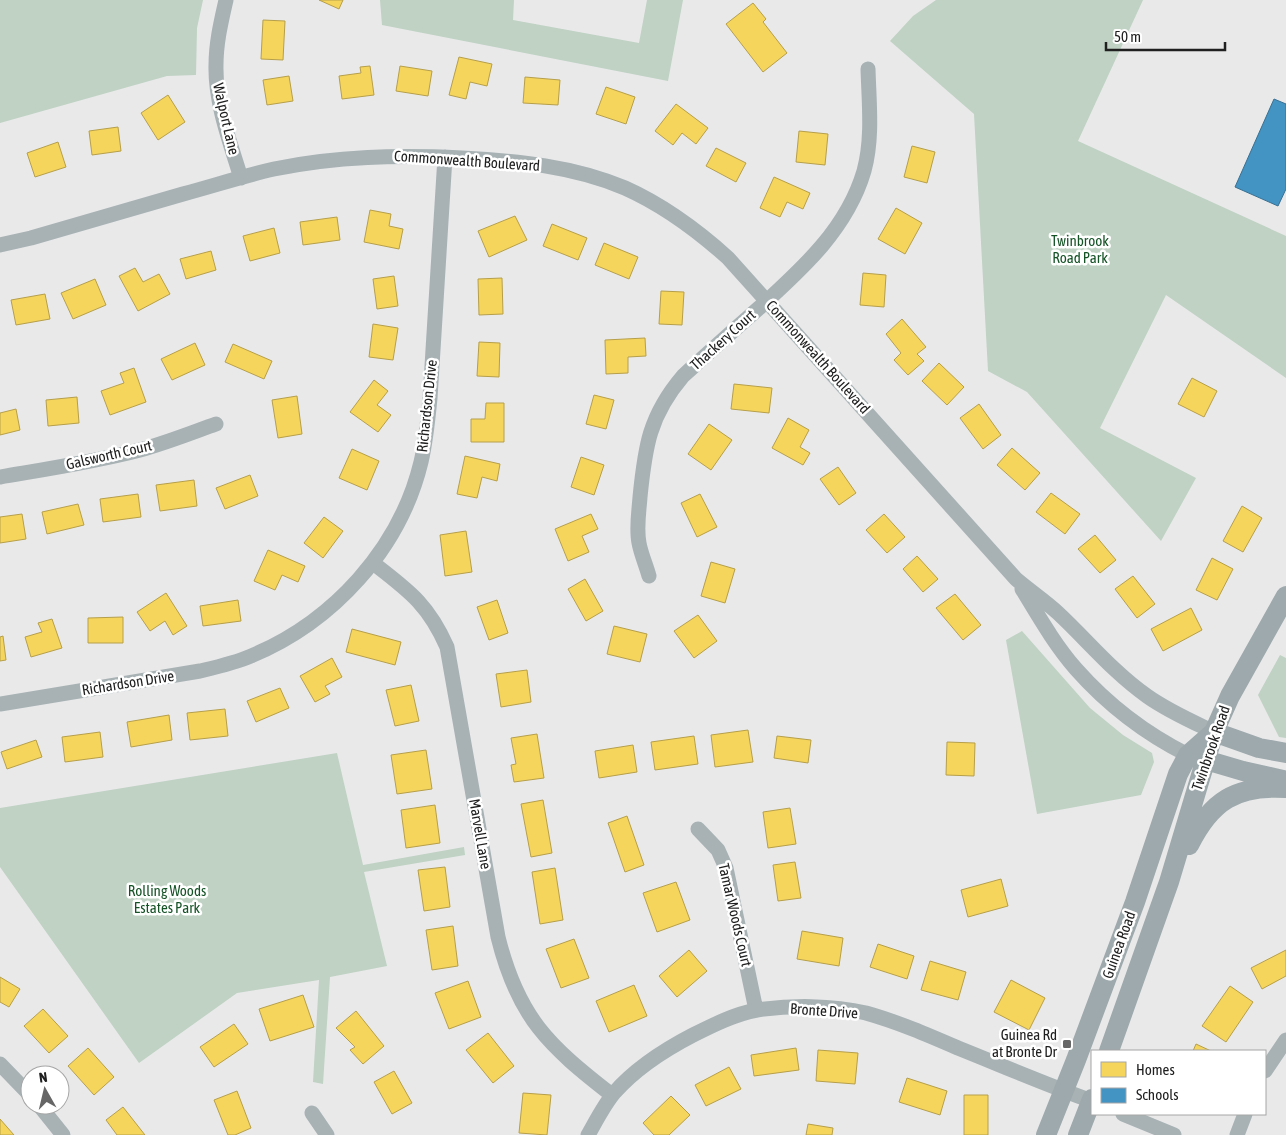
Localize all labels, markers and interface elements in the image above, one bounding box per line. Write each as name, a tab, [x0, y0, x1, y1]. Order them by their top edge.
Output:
scale bar	[1106, 20, 1225, 52]
text: 50 m	[1114, 28, 1141, 45]
street label: Walport Lane	[210, 81, 243, 157]
street label: Commonwealth Boulevard	[393, 147, 541, 174]
park label: Twinbrook Road Park	[1051, 232, 1109, 266]
street label: Commonwealth Boulevard	[763, 297, 874, 417]
street label: Thackery Court	[687, 306, 759, 373]
street label: Richardson Drive	[413, 359, 440, 453]
street label: Galsworth Court	[64, 436, 153, 473]
street label: Richardson Drive	[81, 667, 175, 698]
street label: Twinbrook Road	[1188, 703, 1233, 792]
street label: Marvell Lane	[466, 797, 495, 871]
street label: Tamar Woods Court	[715, 862, 756, 968]
park label: Rolling Woods Estates Park	[128, 882, 206, 916]
street label: Guinea Road	[1099, 909, 1139, 981]
street label: Bronte Drive	[790, 1000, 859, 1021]
place label: Guinea Rd at Bronte Dr	[992, 1026, 1058, 1060]
marker: Guinea Rd at Bronte Dr	[1061, 1038, 1073, 1050]
legend	[1091, 1050, 1266, 1115]
text: Homes	[1136, 1061, 1175, 1078]
north arrow	[20, 1065, 70, 1115]
text: N	[38, 1069, 48, 1086]
text: Schools	[1136, 1086, 1179, 1103]

